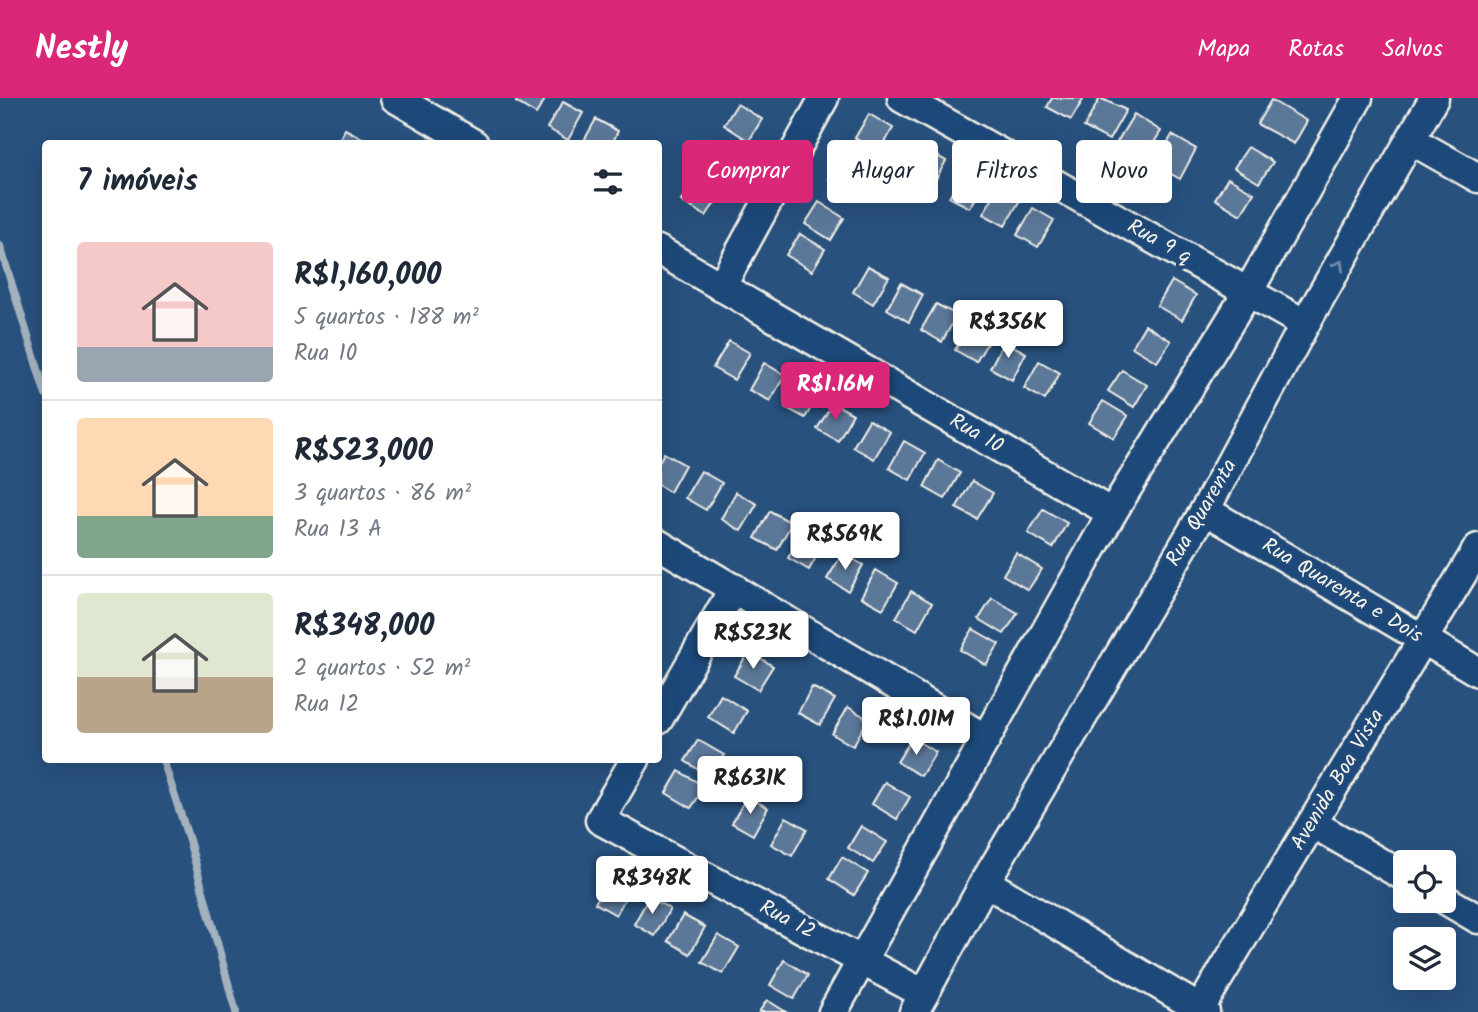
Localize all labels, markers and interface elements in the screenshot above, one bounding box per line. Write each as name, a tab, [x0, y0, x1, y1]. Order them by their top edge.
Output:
text: Nestly	[35, 23, 128, 76]
text: Mapa	[1197, 30, 1250, 69]
text: Rotas	[1288, 30, 1344, 69]
text: Salvos	[1382, 30, 1443, 69]
chip: Comprar	[682, 140, 813, 203]
chip: Alugar	[827, 140, 938, 203]
chip: Filtros	[952, 140, 1062, 203]
chip: Novo	[1076, 140, 1172, 203]
text: 7 imóveis	[77, 158, 198, 206]
icon: filters	[589, 163, 627, 201]
street label: Rua 9 q	[1121, 211, 1197, 273]
text: R$1,160,000	[294, 252, 441, 300]
one-way arrow	[1331, 259, 1344, 272]
icon: home	[133, 270, 217, 354]
text: 5 quartos · 188 m²	[294, 300, 478, 336]
pin: R$356K	[951, 300, 1065, 360]
text: R$356K	[969, 305, 1047, 341]
text: Rua 10	[294, 336, 357, 372]
pin: R$1.16M	[770, 362, 900, 422]
text: R$1.16M	[797, 367, 873, 403]
street label: Rua 10	[943, 405, 1009, 463]
text: R$523,000	[294, 428, 433, 476]
icon: home	[133, 446, 217, 530]
street label: Rua Quarenta	[1158, 453, 1246, 573]
text: 3 quartos · 86 m²	[294, 476, 471, 512]
text: Rua 13 A	[294, 512, 382, 548]
pin: R$569K	[788, 512, 902, 572]
text: R$569K	[806, 517, 884, 553]
street label: Rua Quarenta e Dois	[1255, 530, 1429, 652]
text: R$348,000	[294, 603, 434, 651]
pin: R$523K	[696, 612, 810, 671]
text: R$523K	[714, 616, 792, 652]
icon: home	[133, 621, 217, 705]
text: 2 quartos · 52 m²	[294, 651, 470, 687]
text: Rua 12	[294, 687, 359, 723]
pin: R$1.01M	[851, 698, 981, 757]
text: R$1.01M	[878, 702, 954, 738]
street label: Avenida Boa Vista	[1283, 703, 1393, 857]
pin: R$631K	[693, 756, 807, 816]
text: R$631K	[713, 761, 787, 797]
map controls	[1393, 850, 1456, 990]
button: locate	[1393, 850, 1456, 913]
pin: R$348K	[595, 856, 709, 916]
text: R$348K	[612, 861, 692, 897]
street label: Rua 12	[753, 891, 821, 949]
button: layers	[1393, 927, 1456, 990]

